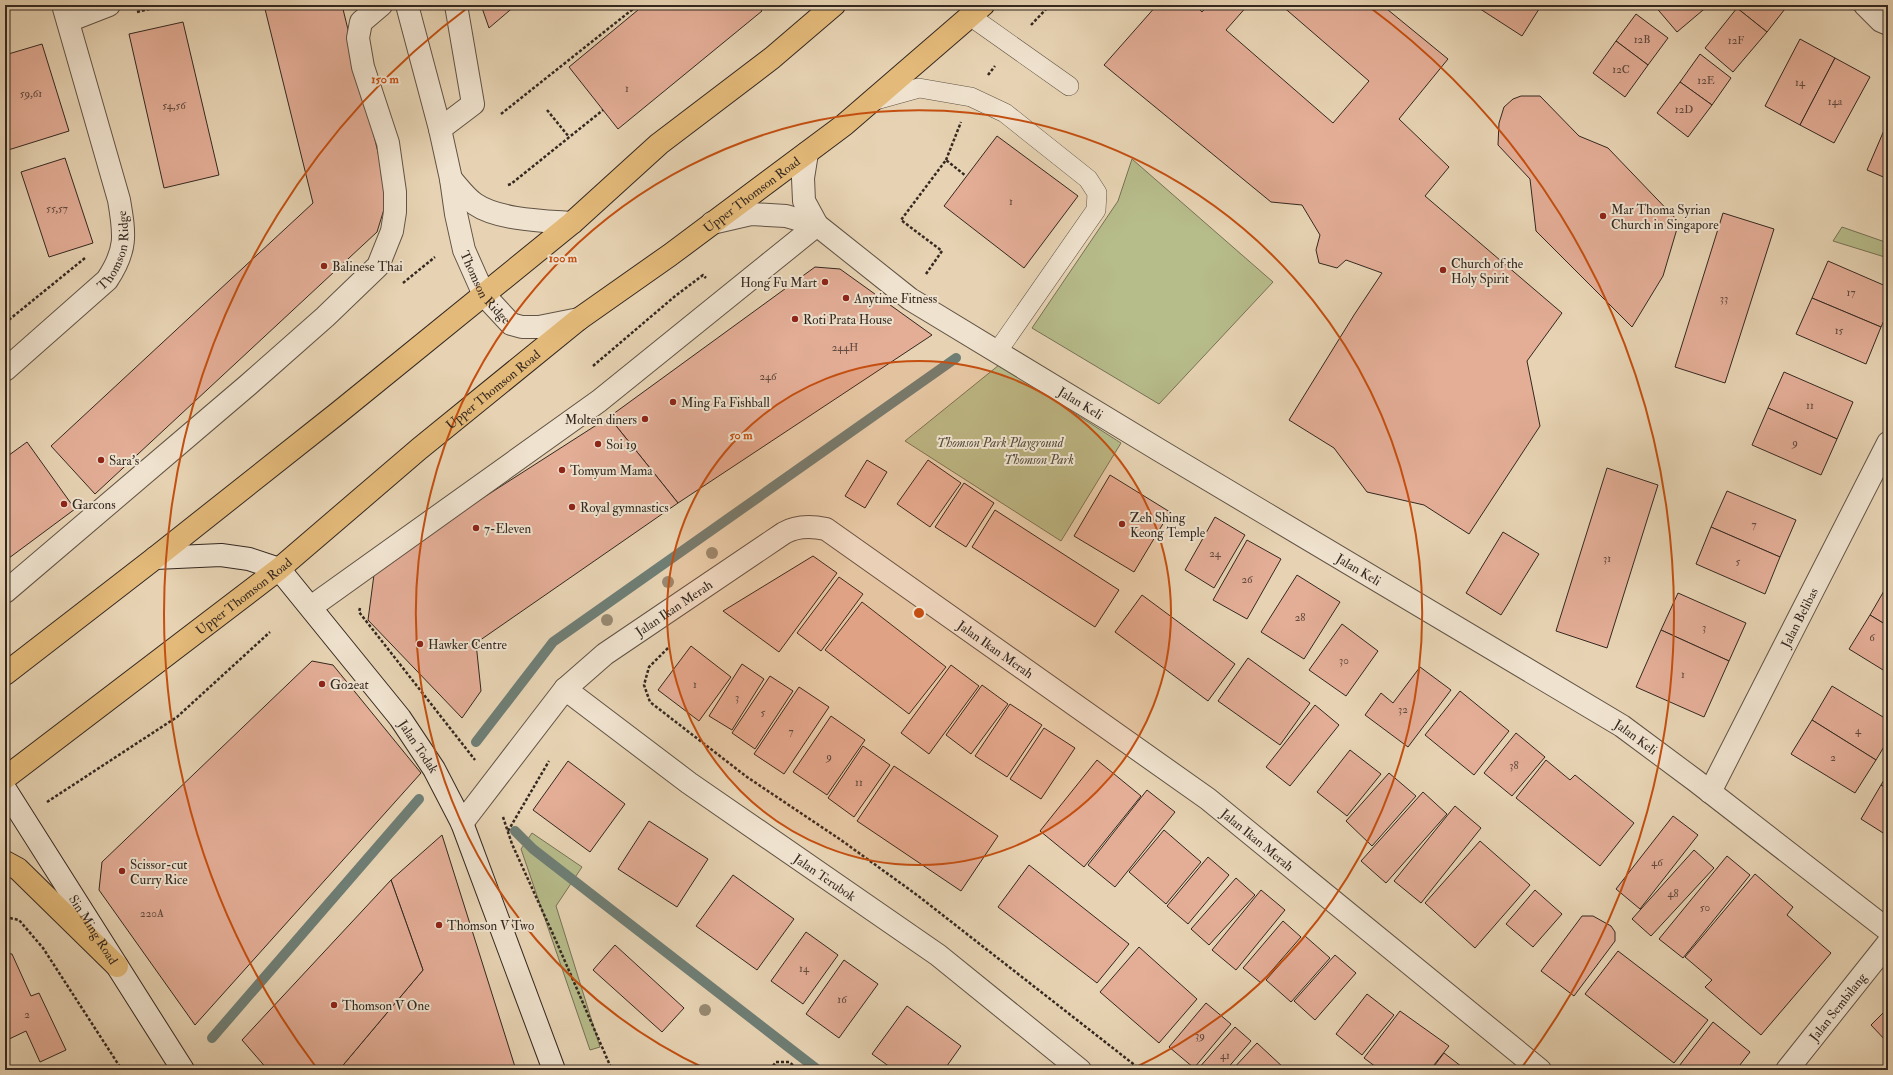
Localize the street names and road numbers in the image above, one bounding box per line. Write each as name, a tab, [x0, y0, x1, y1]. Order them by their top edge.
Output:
street label: Upper Thomson Road	[700, 153, 804, 236]
street label: Thomson Ridge	[94, 209, 132, 294]
street label: Thomson Ridge	[456, 248, 514, 328]
street label: Upper Thomson Road	[443, 346, 544, 433]
street label: Jalan Keli	[1054, 383, 1106, 423]
street label: Jalan Keli	[1332, 550, 1384, 590]
street label: Upper Thomson Road	[193, 554, 296, 639]
street label: Jalan Ikan Merah	[632, 577, 716, 641]
street label: Jalan Belibas	[1777, 585, 1822, 652]
street label: Jalan Ikan Merah	[953, 617, 1036, 682]
street label: Jalan Todak	[394, 716, 442, 777]
street label: Jalan Keli	[1610, 716, 1661, 759]
street label: Jalan Ikan Merah	[1216, 805, 1297, 875]
street label: Jalan Terubok	[789, 850, 859, 905]
street label: Sin Ming Road	[65, 892, 121, 968]
street label: Jalan Sembilang	[1806, 969, 1871, 1045]

